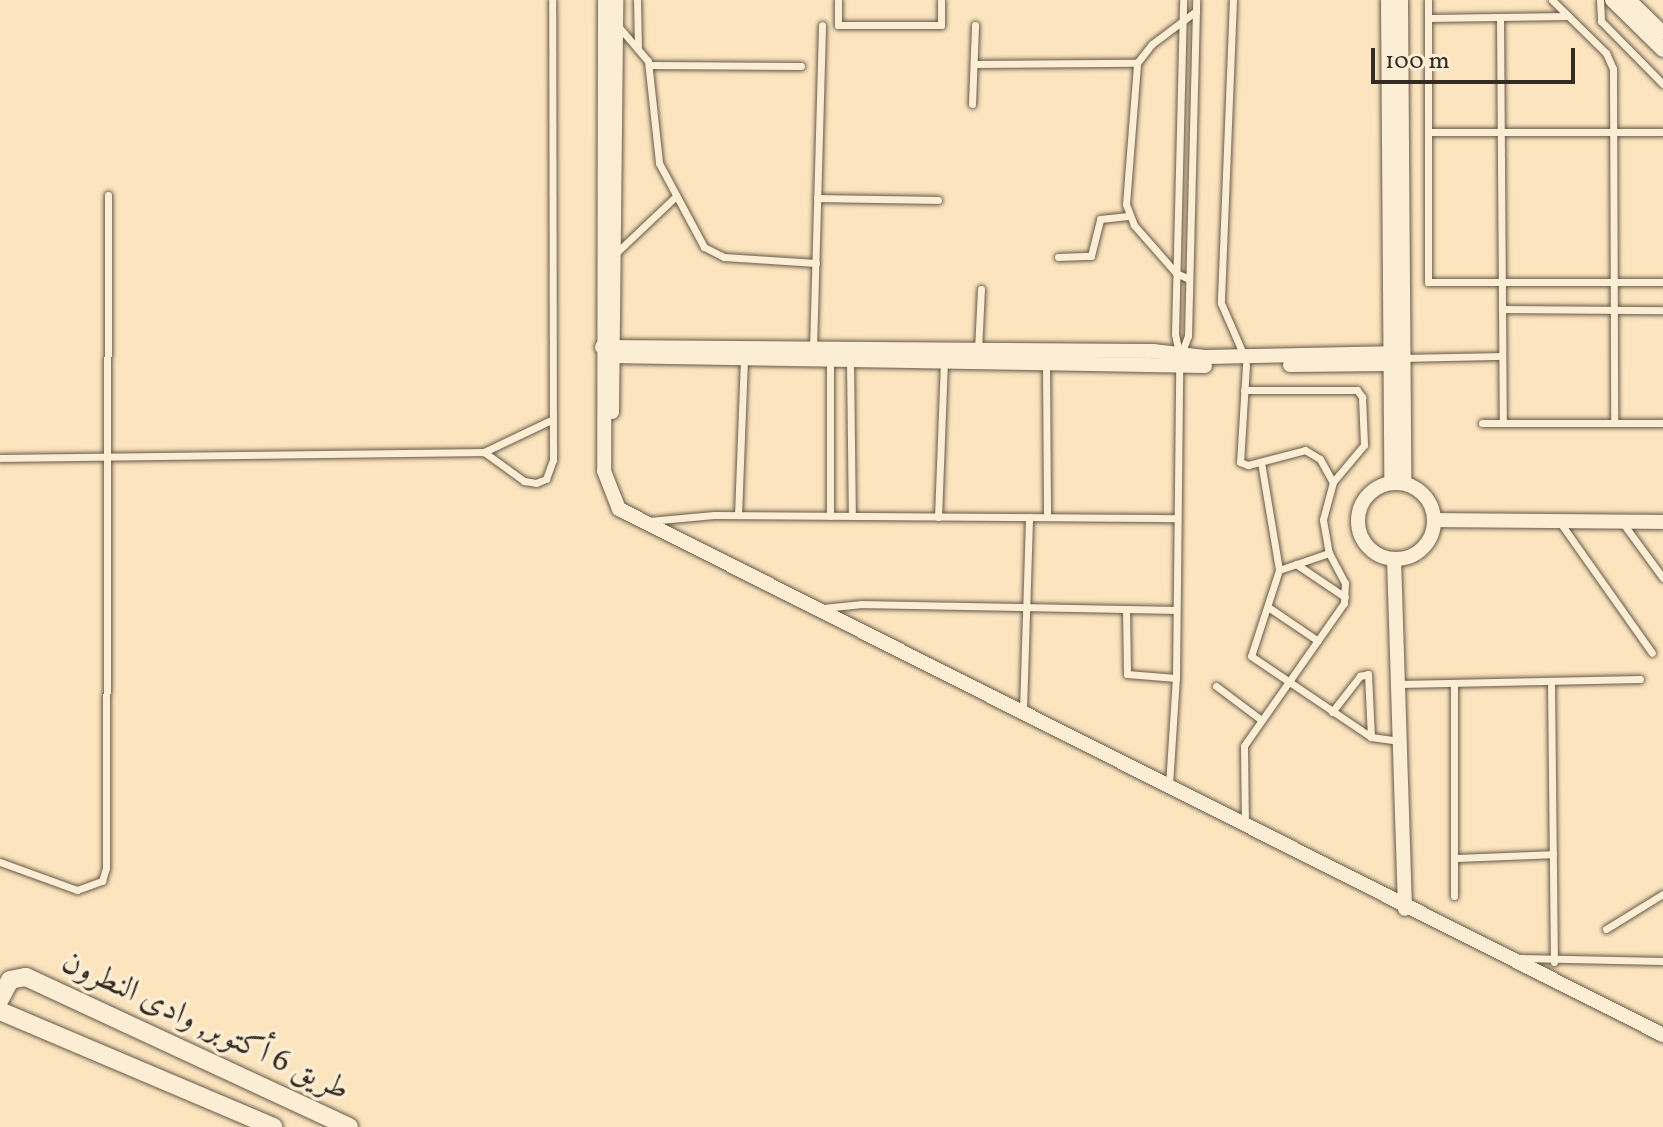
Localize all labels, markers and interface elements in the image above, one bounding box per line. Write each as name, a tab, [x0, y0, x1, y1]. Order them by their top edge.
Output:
scale bar	[1375, 32, 1579, 82]
text: 100 m	[1385, 45, 1450, 79]
street label: طريق 6 أكتوبر, وادى النطرون	[55, 944, 355, 1110]

